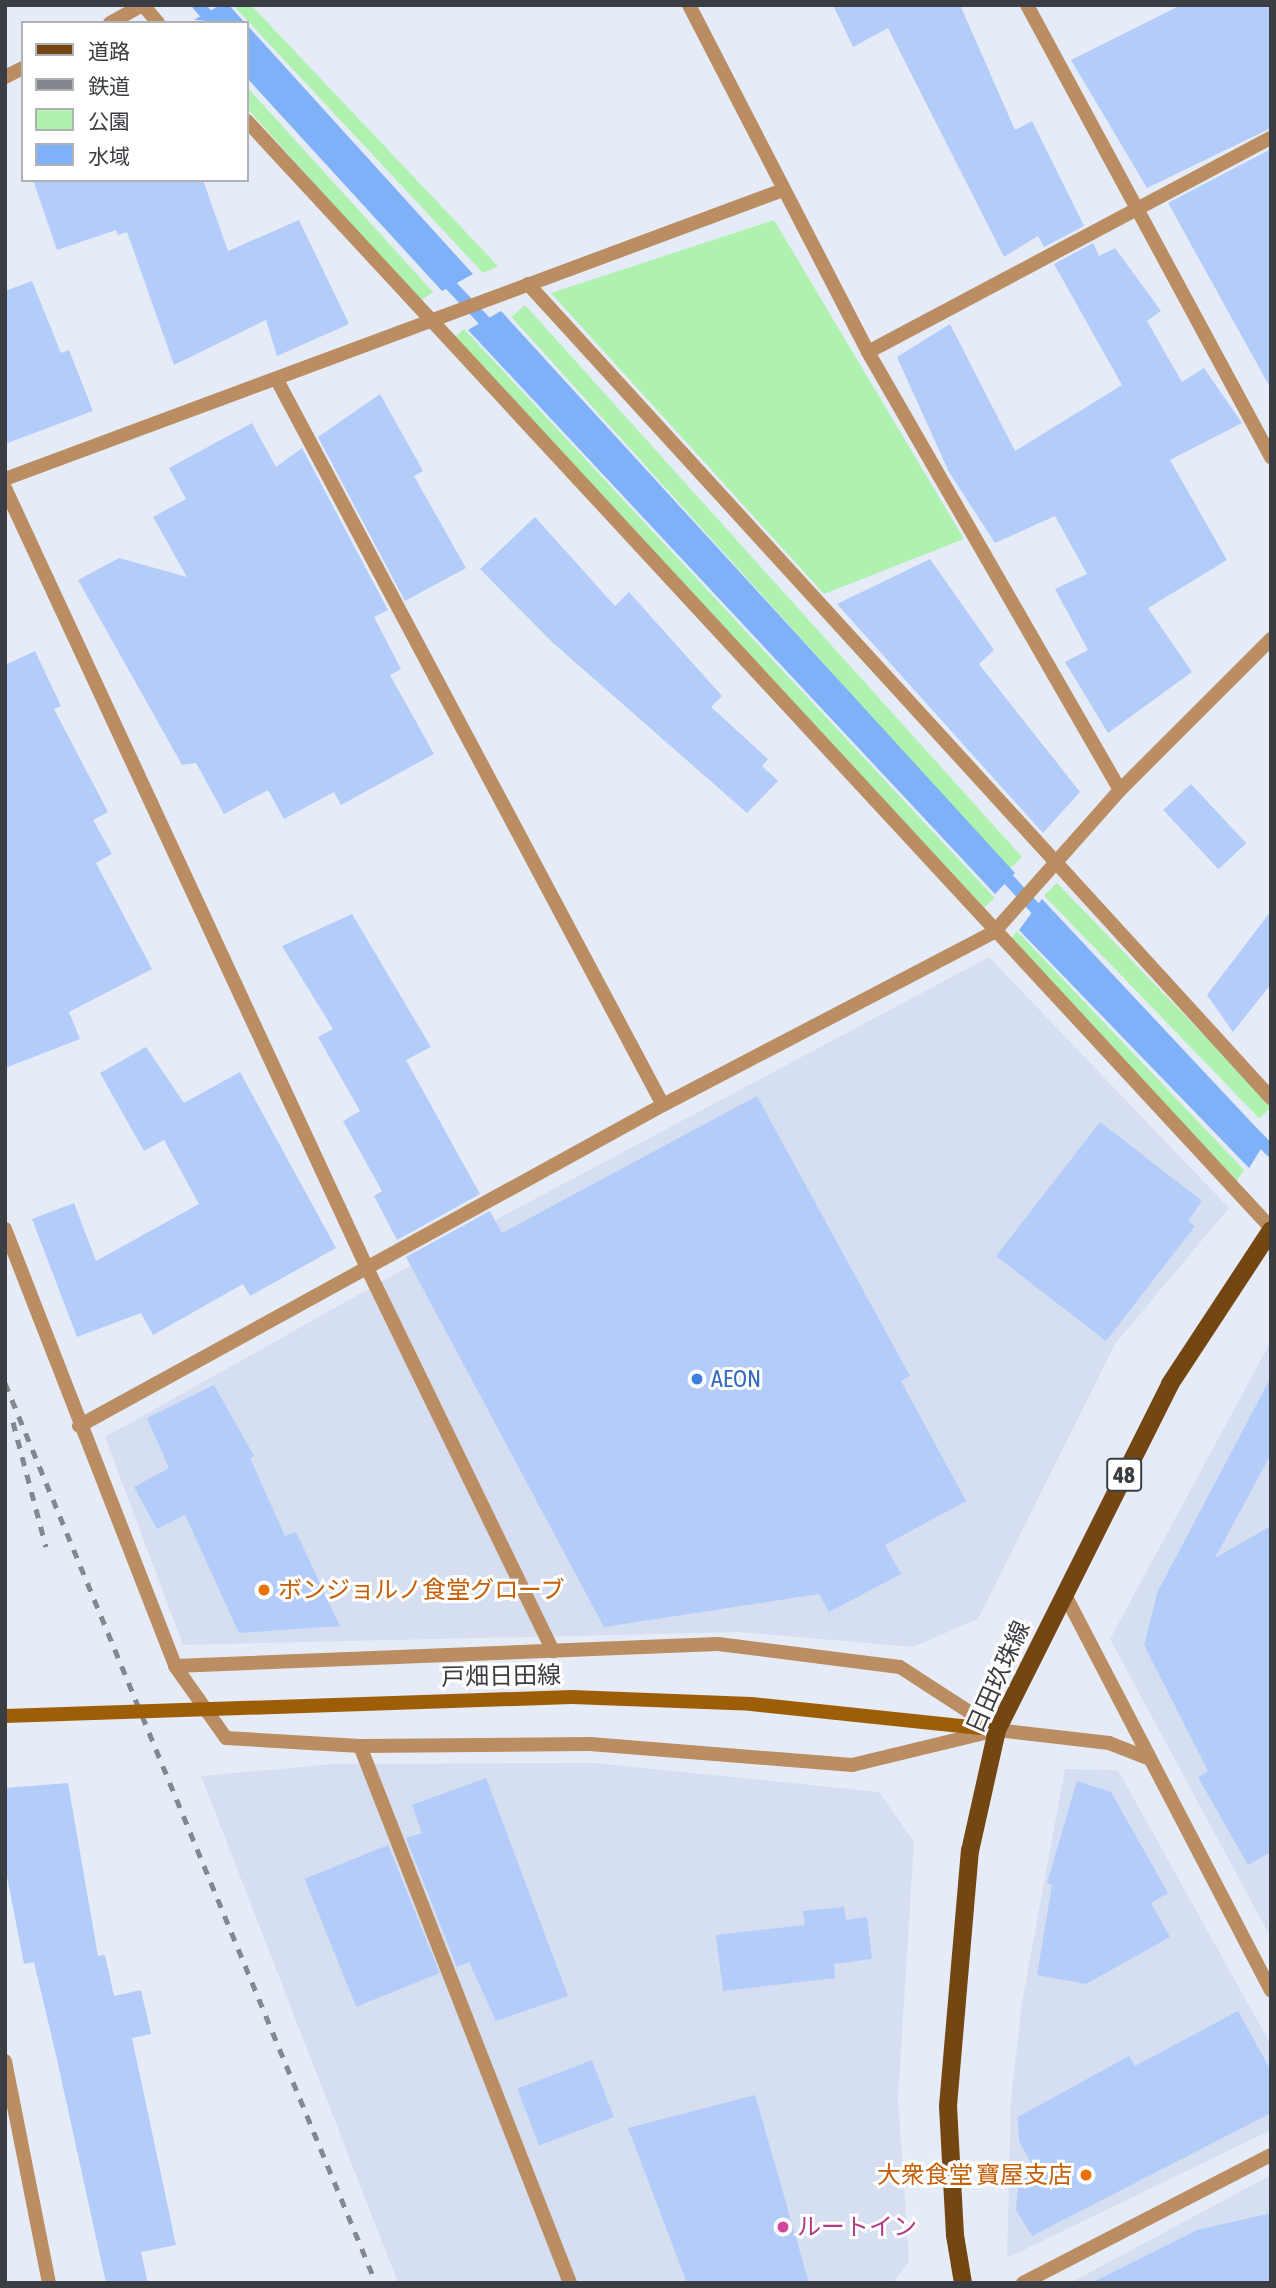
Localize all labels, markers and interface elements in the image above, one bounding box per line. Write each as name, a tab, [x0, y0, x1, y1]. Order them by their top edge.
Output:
legend	[21, 21, 248, 182]
text: 道路	[88, 39, 130, 63]
text: 鉄道	[88, 74, 130, 98]
text: 公園	[88, 109, 130, 133]
text: 水域	[88, 144, 130, 168]
place label: AEON	[711, 1365, 761, 1393]
marker: AEON	[689, 1371, 705, 1387]
road number: 48	[1105, 1456, 1143, 1494]
place label: ボンジョルノ食堂グローブ	[278, 1576, 566, 1604]
marker: ボンジョルノ食堂グローブ	[256, 1582, 272, 1598]
street label: 日田玖珠線	[960, 1616, 1036, 1738]
street label: 戸畑日田線	[441, 1661, 561, 1691]
place label: 大衆食堂 寶屋支店	[877, 2161, 1072, 2189]
marker: 大衆食堂 寶屋支店	[1078, 2167, 1094, 2183]
place label: ルートイン	[797, 2213, 917, 2241]
marker: ルートイン	[775, 2219, 791, 2235]

